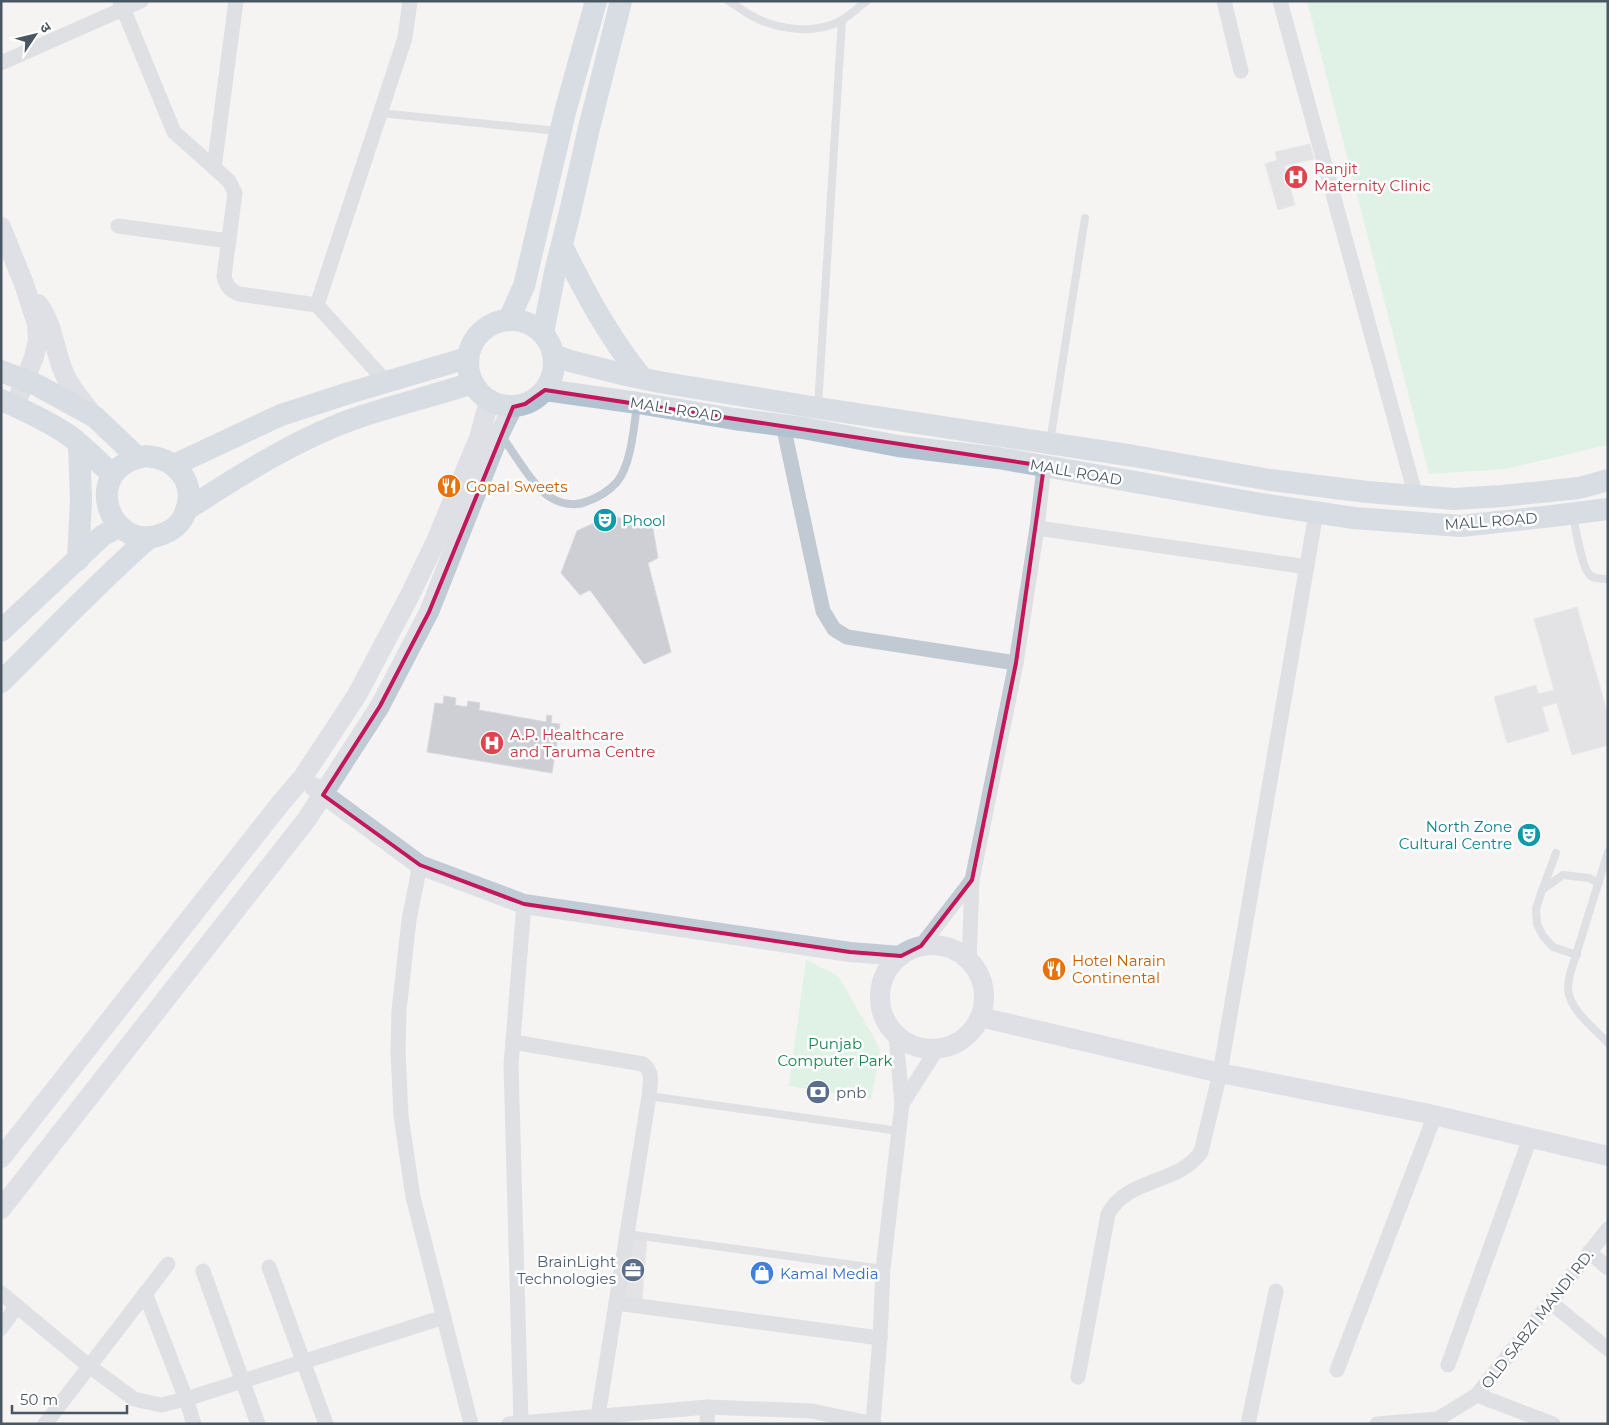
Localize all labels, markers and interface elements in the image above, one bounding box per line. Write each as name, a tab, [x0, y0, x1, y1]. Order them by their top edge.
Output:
north arrow	[10, 10, 60, 60]
text: उ	[36, 19, 56, 37]
place label: Ranjit Maternity Clinic	[1314, 159, 1431, 195]
hospital icon: Ranjit Maternity Clinic	[1283, 164, 1309, 190]
street label: MALL ROAD	[629, 392, 723, 426]
street label: MALL ROAD	[1029, 455, 1123, 489]
restaurant icon: Gopal Sweets	[436, 473, 462, 499]
place label: Gopal Sweets	[466, 477, 568, 496]
theatre icon: Phool	[592, 507, 618, 533]
street label: MALL ROAD	[1444, 508, 1538, 534]
place label: Phool	[622, 511, 666, 530]
place label: A.P. Healthcare and Taruma Centre	[510, 725, 655, 761]
hospital icon: A.P. Healthcare and Taruma Centre	[479, 730, 505, 756]
place label: North Zone Cultural Centre	[1399, 817, 1512, 853]
theatre icon: North Zone Cultural Centre	[1516, 822, 1542, 848]
place label: Hotel Narain Continental	[1072, 951, 1166, 987]
restaurant icon: Hotel Narain Continental	[1041, 956, 1067, 982]
park label: Punjab Computer Park	[778, 1034, 892, 1070]
bank icon: pnb	[805, 1079, 831, 1105]
place label: pnb	[836, 1083, 866, 1102]
street label: OLD SABZI MANDI RD.	[1477, 1246, 1597, 1392]
place label: BrainLight Technologies	[517, 1252, 616, 1288]
office icon: BrainLight Technologies	[620, 1257, 646, 1283]
shop icon: Kamal Media	[749, 1260, 775, 1286]
place label: Kamal Media	[780, 1264, 878, 1283]
scale bar	[12, 1382, 128, 1414]
text: 50 m	[20, 1390, 58, 1409]

